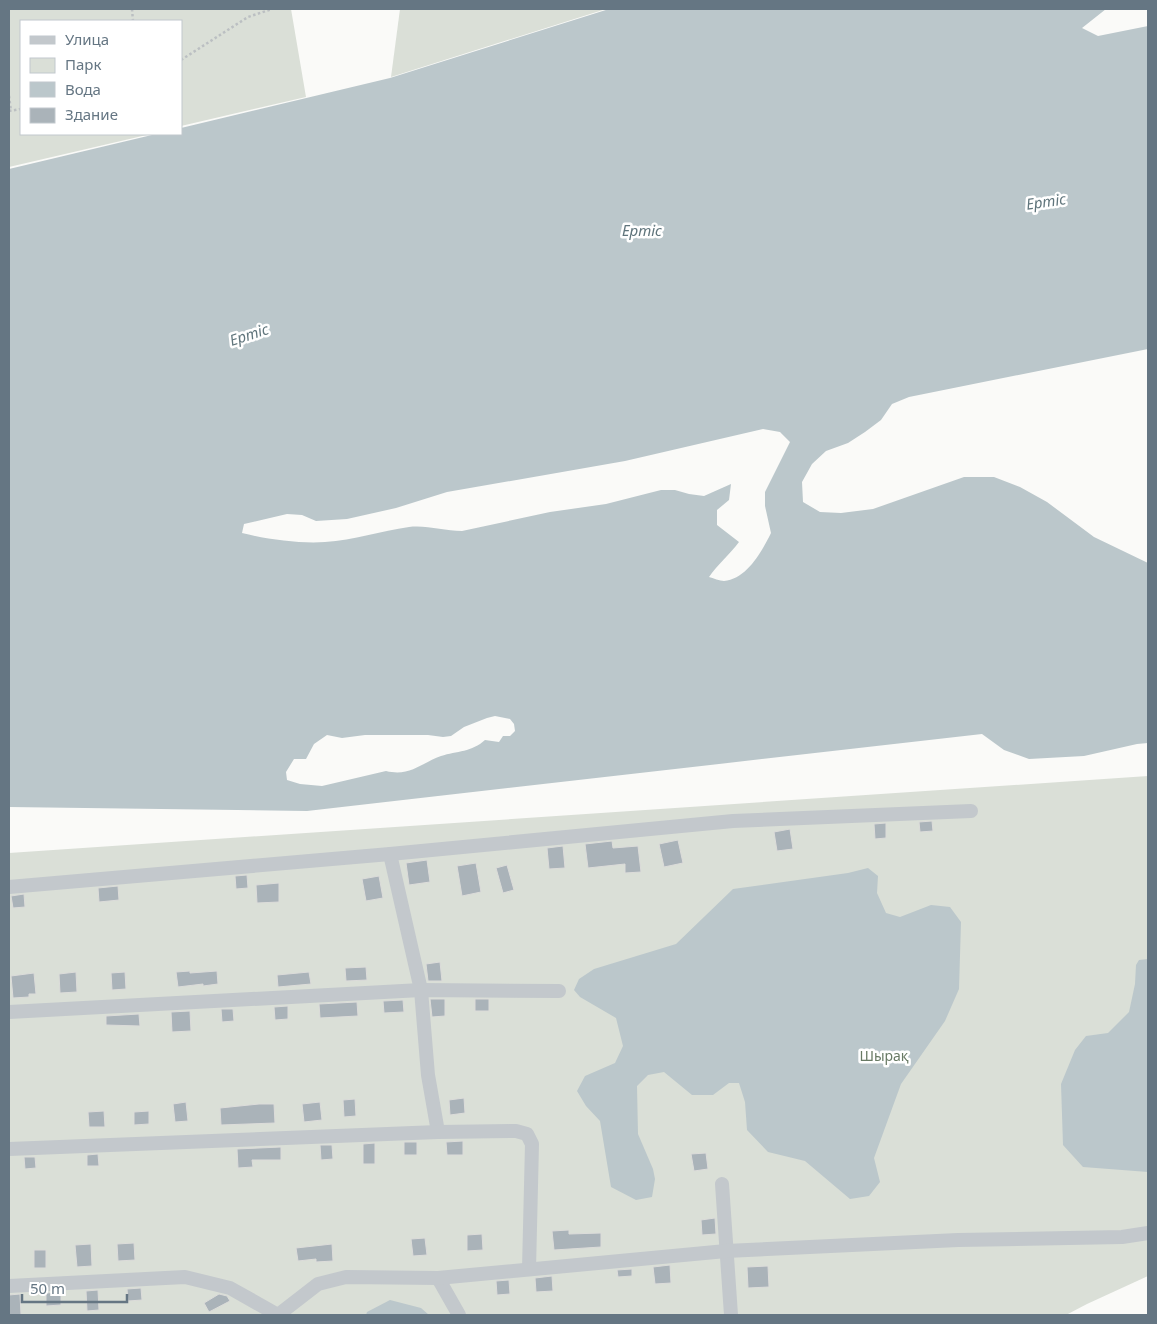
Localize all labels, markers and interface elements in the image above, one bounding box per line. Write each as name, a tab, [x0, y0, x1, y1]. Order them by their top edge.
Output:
legend	[20, 20, 182, 135]
text: Улица	[65, 29, 109, 49]
text: Парк	[65, 54, 101, 74]
text: Вода	[65, 79, 101, 99]
text: Здание	[65, 104, 118, 124]
water label: Ертіс	[1025, 188, 1067, 214]
water label: Ертіс	[622, 220, 662, 240]
water label: Ертіс	[227, 318, 271, 350]
park label: Шырақ	[859, 1046, 909, 1065]
scale bar	[22, 1272, 128, 1304]
text: 50 m	[30, 1278, 65, 1298]

